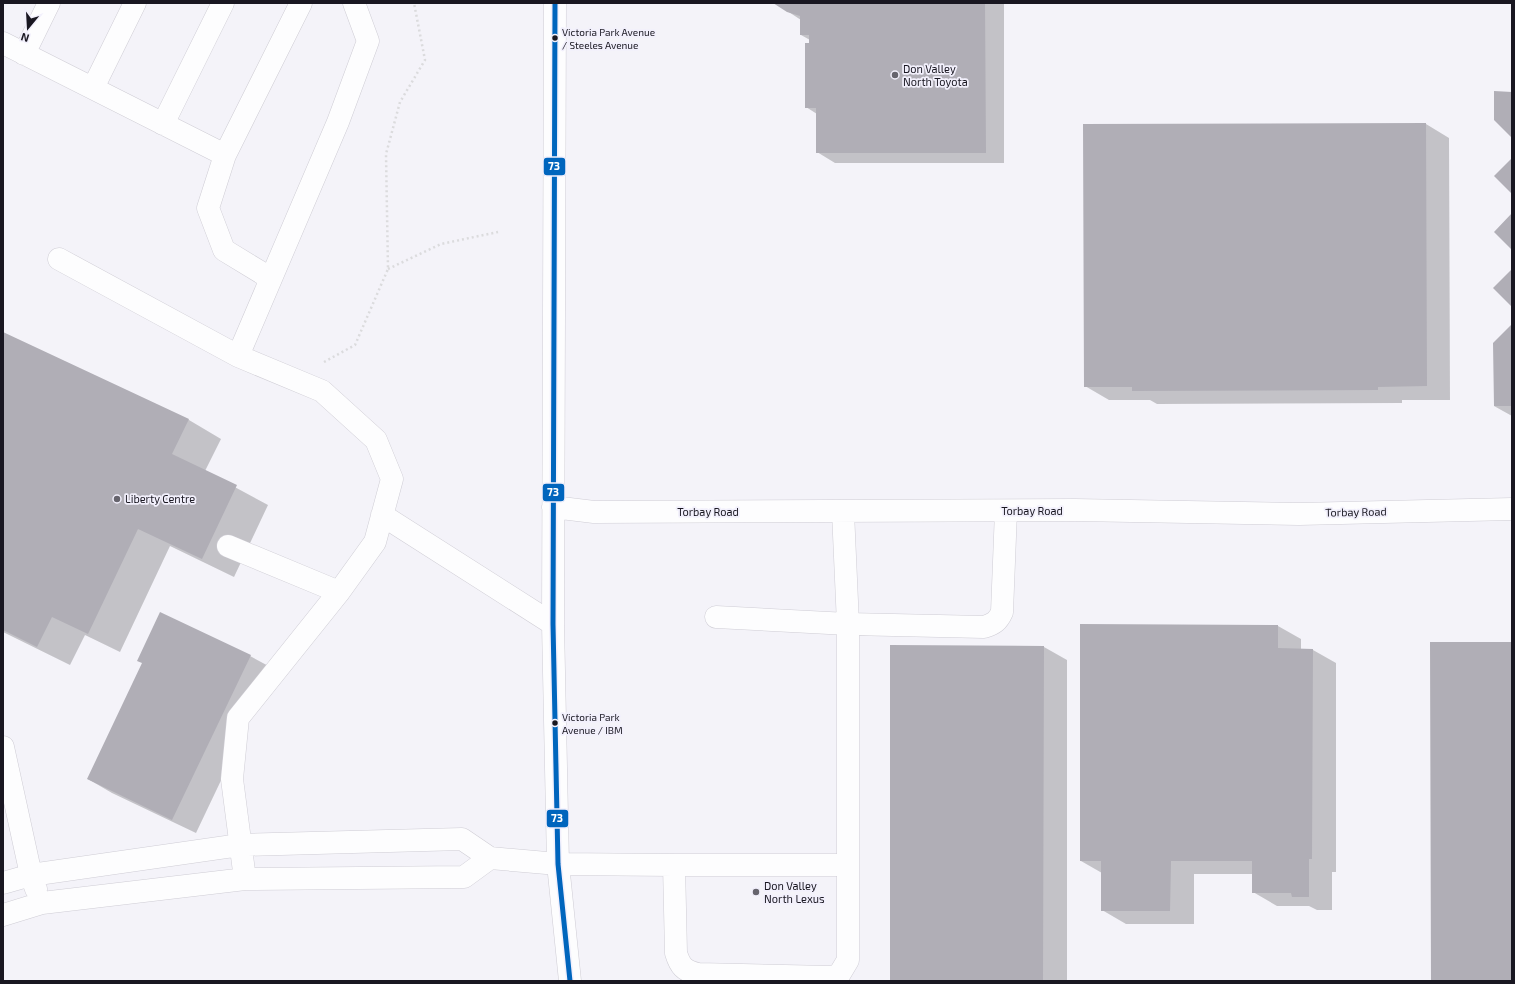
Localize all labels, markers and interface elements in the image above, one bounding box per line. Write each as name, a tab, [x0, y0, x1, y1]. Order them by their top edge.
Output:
north arrow	[8, 8, 48, 48]
place label: Victoria Park Avenue / Steeles Avenue	[562, 26, 655, 51]
text: N	[19, 31, 31, 45]
marker: Victoria Park Avenue / Steeles Avenue	[550, 33, 560, 43]
place label: Don Valley North Toyota	[903, 62, 968, 88]
marker: Don Valley North Toyota	[890, 70, 900, 80]
line badge: 73	[543, 157, 566, 176]
text: 73	[548, 159, 560, 172]
line badge: 73	[542, 483, 565, 502]
text: 73	[547, 485, 559, 498]
place label: Liberty Centre	[125, 492, 195, 505]
marker: Liberty Centre	[112, 494, 122, 504]
street label: Torbay Road	[1001, 504, 1063, 517]
street label: Torbay Road	[1325, 504, 1387, 519]
street label: Torbay Road	[677, 505, 739, 518]
place label: Victoria Park Avenue / IBM	[562, 711, 623, 736]
marker: Victoria Park Avenue / IBM	[550, 718, 560, 728]
line badge: 73	[546, 809, 569, 828]
text: 73	[551, 811, 563, 824]
place label: Don Valley North Lexus	[764, 879, 825, 905]
marker: Don Valley North Lexus	[751, 887, 761, 897]

